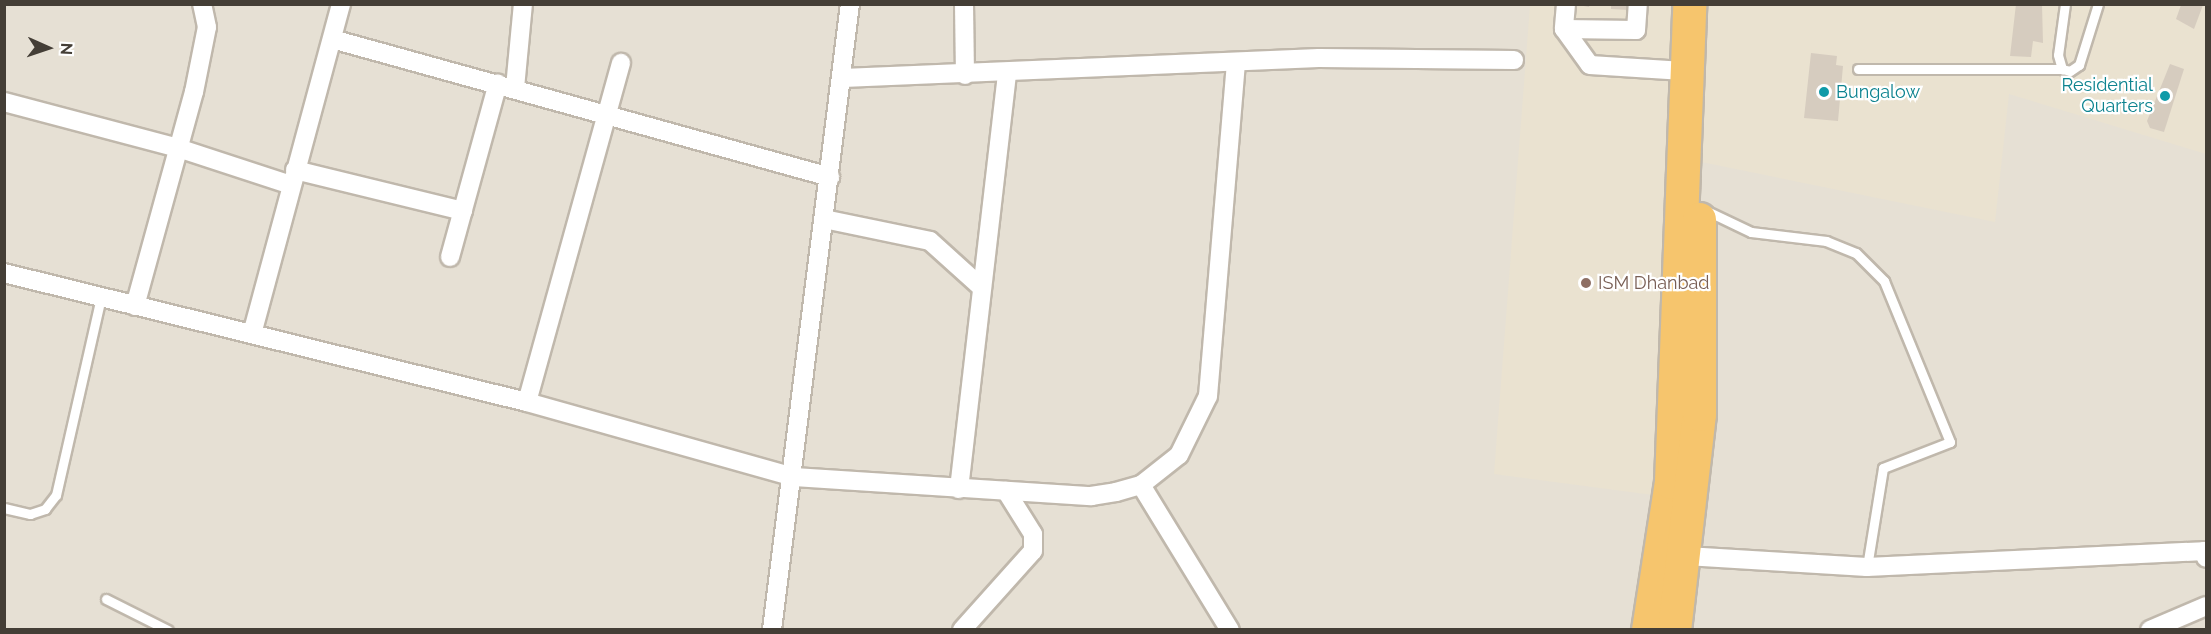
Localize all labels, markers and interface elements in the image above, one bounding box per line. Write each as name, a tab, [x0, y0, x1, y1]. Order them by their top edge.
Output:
north arrow	[18, 18, 78, 78]
text: N	[57, 42, 76, 56]
place label: Residential Quarters	[2062, 75, 2153, 118]
place label: Bungalow	[1836, 81, 1920, 103]
marker: Bungalow	[1817, 85, 1831, 99]
marker: Residential Quarters	[2158, 89, 2172, 103]
place label: ISM Dhanbad	[1598, 272, 1710, 294]
marker: ISM Dhanbad	[1579, 276, 1593, 290]

